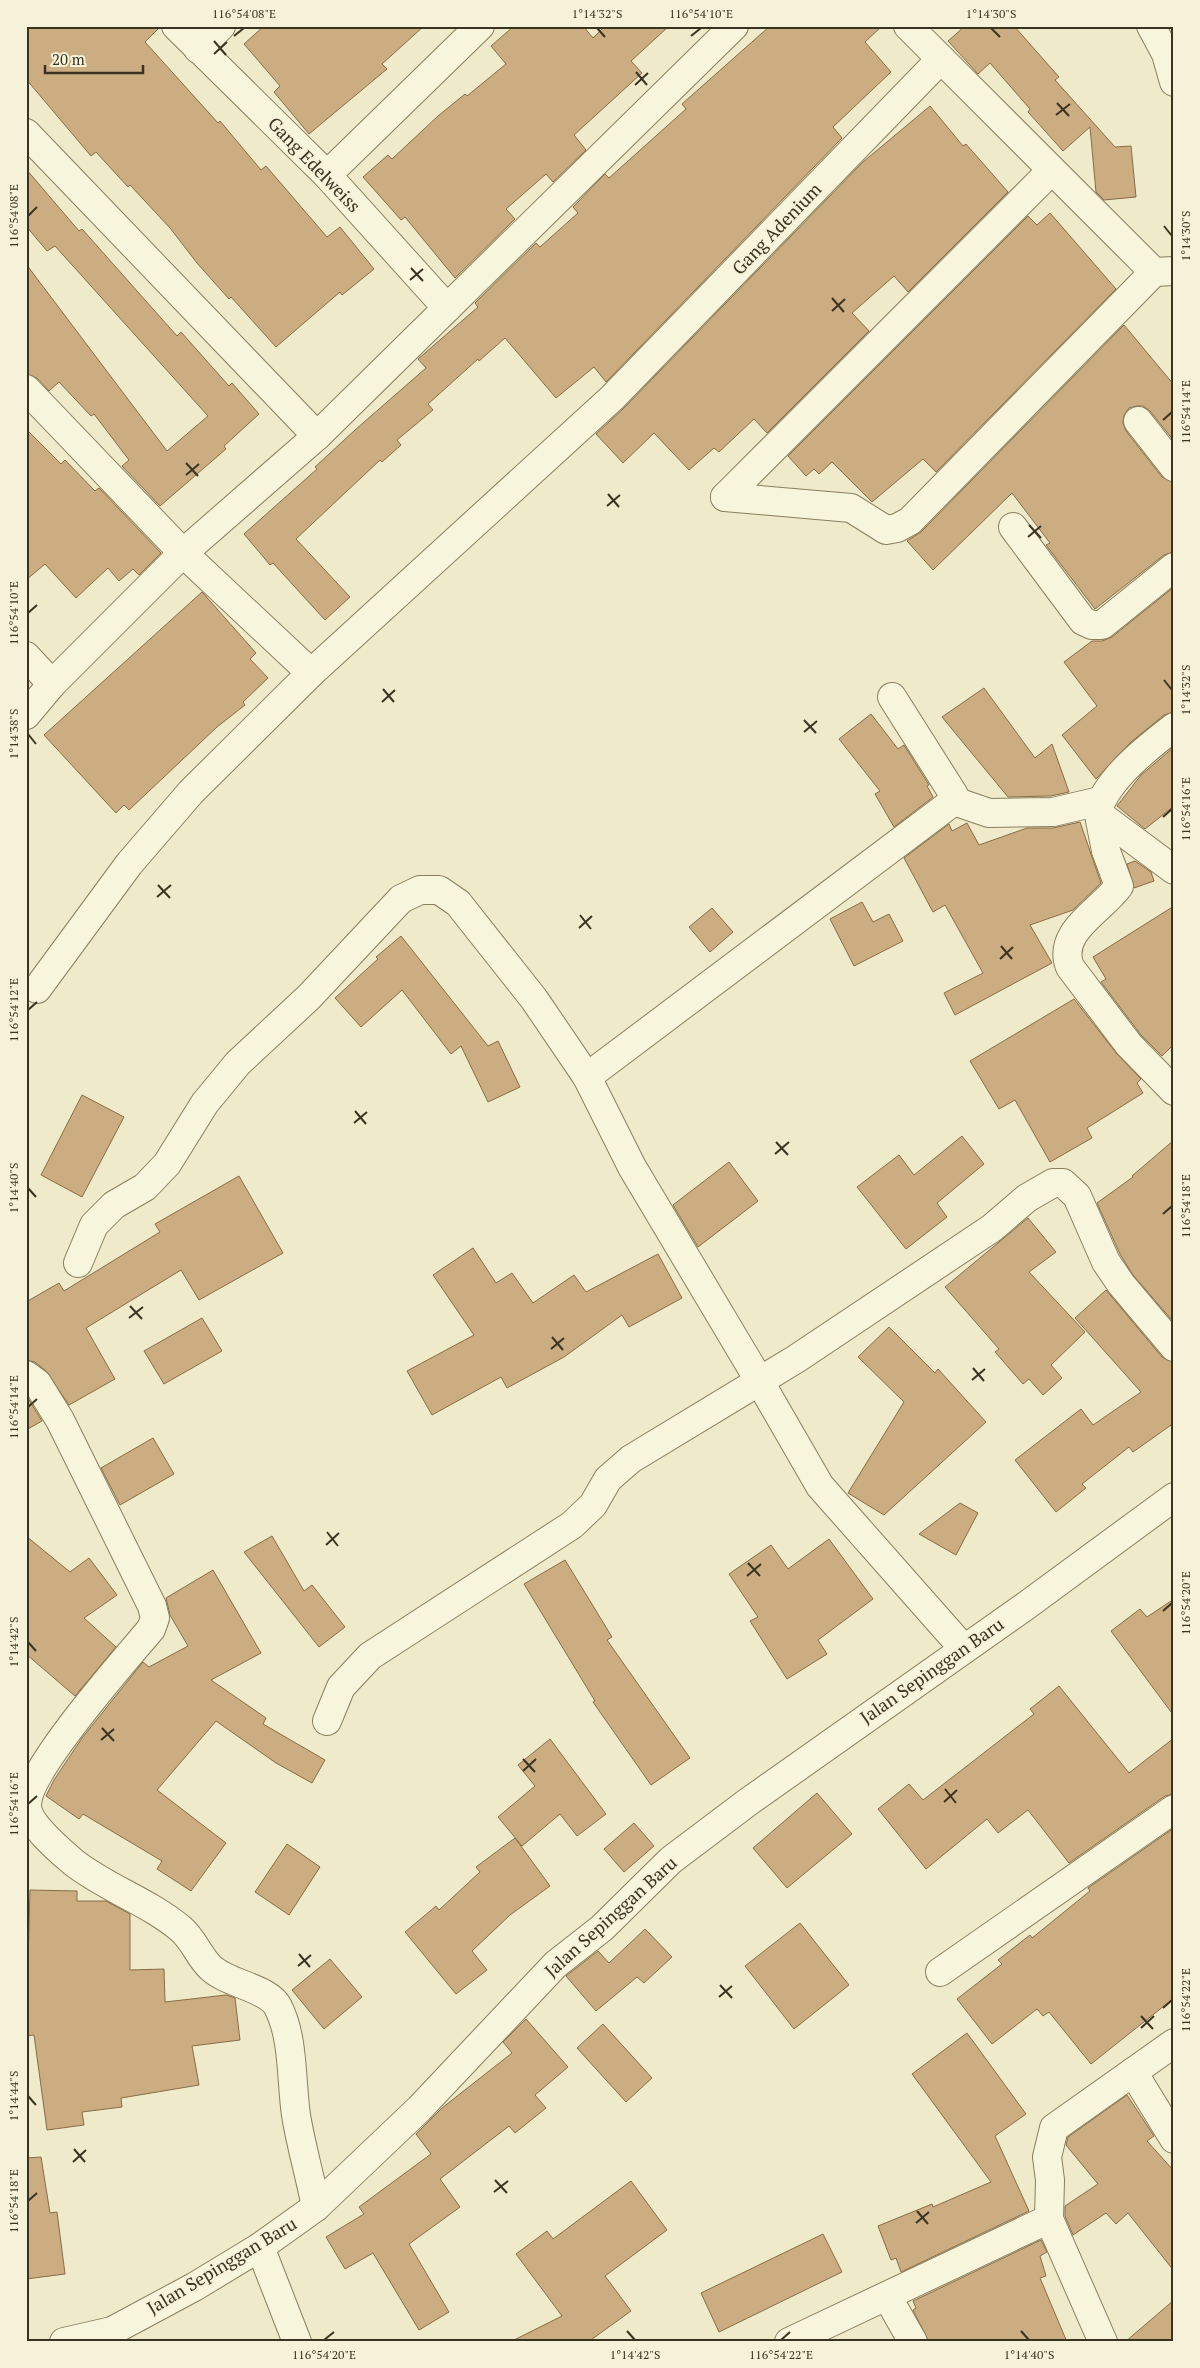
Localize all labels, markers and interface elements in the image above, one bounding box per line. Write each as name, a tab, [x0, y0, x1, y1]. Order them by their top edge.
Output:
text: 116°54'08"E	[212, 6, 276, 21]
text: 1°14'32"S	[572, 6, 622, 21]
text: 116°54'10"E	[669, 6, 733, 21]
text: 1°14'30"S	[966, 6, 1016, 21]
scale bar	[45, 42, 142, 74]
text: 20 m	[52, 49, 85, 69]
street label: Gang Edelweiss	[263, 111, 366, 217]
street label: Gang Adenium	[726, 177, 827, 279]
text: 116°54'08"E	[6, 184, 21, 248]
text: 1°14'30"S	[1178, 211, 1193, 261]
text: 116°54'14"E	[1178, 380, 1193, 444]
text: 116°54'10"E	[6, 581, 21, 645]
text: 1°14'32"S	[1178, 665, 1193, 715]
text: 1°14'38"S	[6, 709, 21, 759]
text: 116°54'16"E	[1178, 777, 1193, 841]
text: 116°54'12"E	[6, 978, 21, 1042]
text: 1°14'40"S	[6, 1163, 21, 1213]
text: 116°54'18"E	[1178, 1174, 1193, 1238]
text: 116°54'14"E	[6, 1375, 21, 1439]
text: 116°54'20"E	[1178, 1571, 1193, 1635]
street label: Jalan Sepinggan Baru	[855, 1612, 1008, 1729]
text: 1°14'42"S	[6, 1617, 21, 1667]
text: 116°54'16"E	[6, 1772, 21, 1836]
street label: Jalan Sepinggan Baru	[539, 1850, 682, 1982]
text: 116°54'22"E	[1178, 1968, 1193, 2032]
text: 1°14'44"S	[6, 2071, 21, 2121]
text: 116°54'18"E	[6, 2169, 21, 2233]
street label: Jalan Sepinggan Baru	[142, 2211, 301, 2319]
text: 116°54'20"E	[292, 2347, 356, 2362]
text: 1°14'42"S	[610, 2347, 660, 2362]
text: 116°54'22"E	[749, 2347, 813, 2362]
text: 1°14'40"S	[1004, 2347, 1054, 2362]

